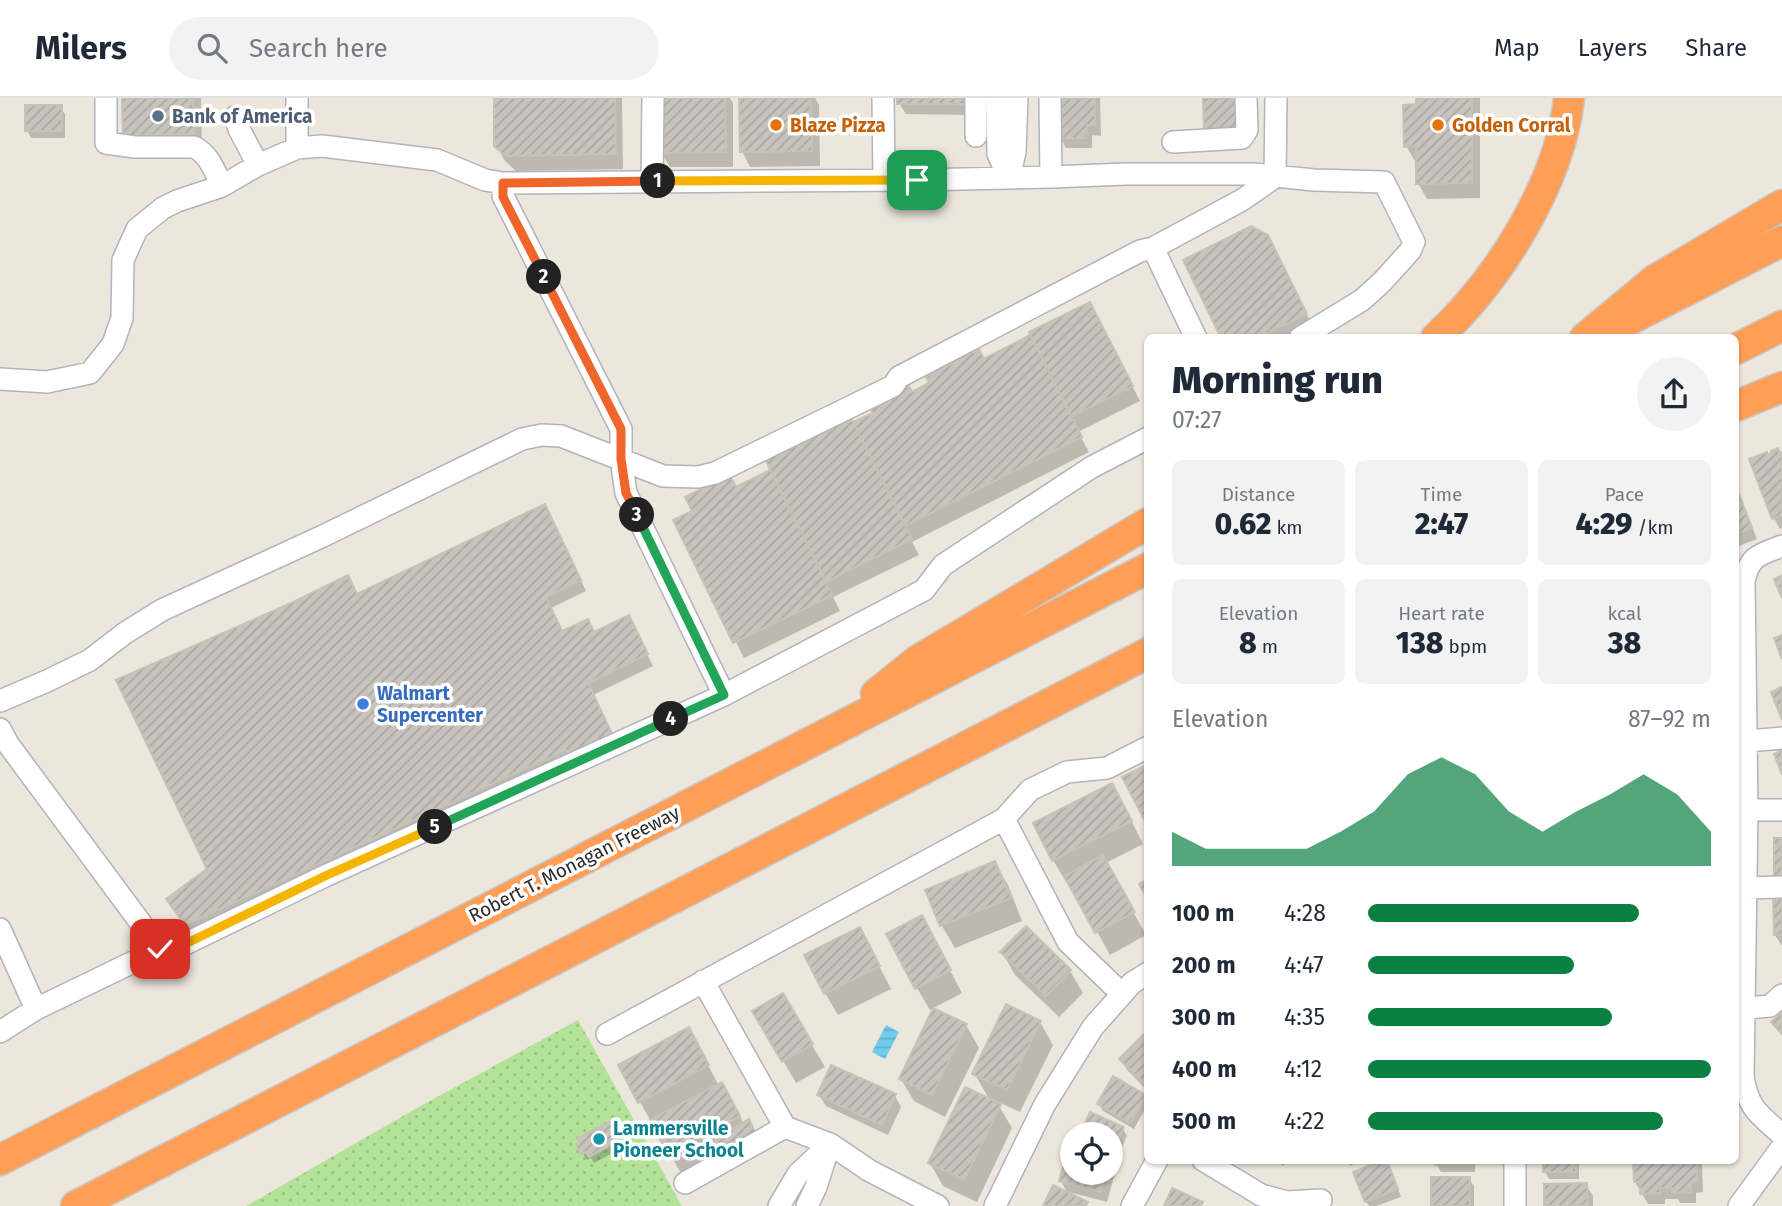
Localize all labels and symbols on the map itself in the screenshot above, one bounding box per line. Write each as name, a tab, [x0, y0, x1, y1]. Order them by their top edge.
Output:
place label: Bank of America	[172, 105, 313, 128]
marker: Bank of America	[150, 108, 166, 124]
place label: Blaze Pizza	[790, 114, 886, 137]
place label: Golden Corral	[1452, 114, 1571, 137]
marker: Blaze Pizza	[768, 117, 784, 133]
marker: Golden Corral	[1430, 117, 1446, 133]
pin	[887, 150, 947, 210]
pin: 1	[640, 164, 676, 198]
pin: 2	[526, 260, 562, 294]
pin: 3	[620, 498, 654, 532]
place label: Walmart Supercenter	[377, 682, 483, 727]
marker: Walmart Supercenter	[355, 696, 371, 712]
pin: 4	[654, 702, 688, 736]
street label: Robert T. Monagan Freeway	[465, 800, 684, 927]
pin: 5	[418, 810, 452, 844]
pin	[130, 919, 190, 979]
place label: Lammersville Pioneer School	[613, 1117, 744, 1162]
marker: Lammersville Pioneer School	[591, 1131, 607, 1147]

